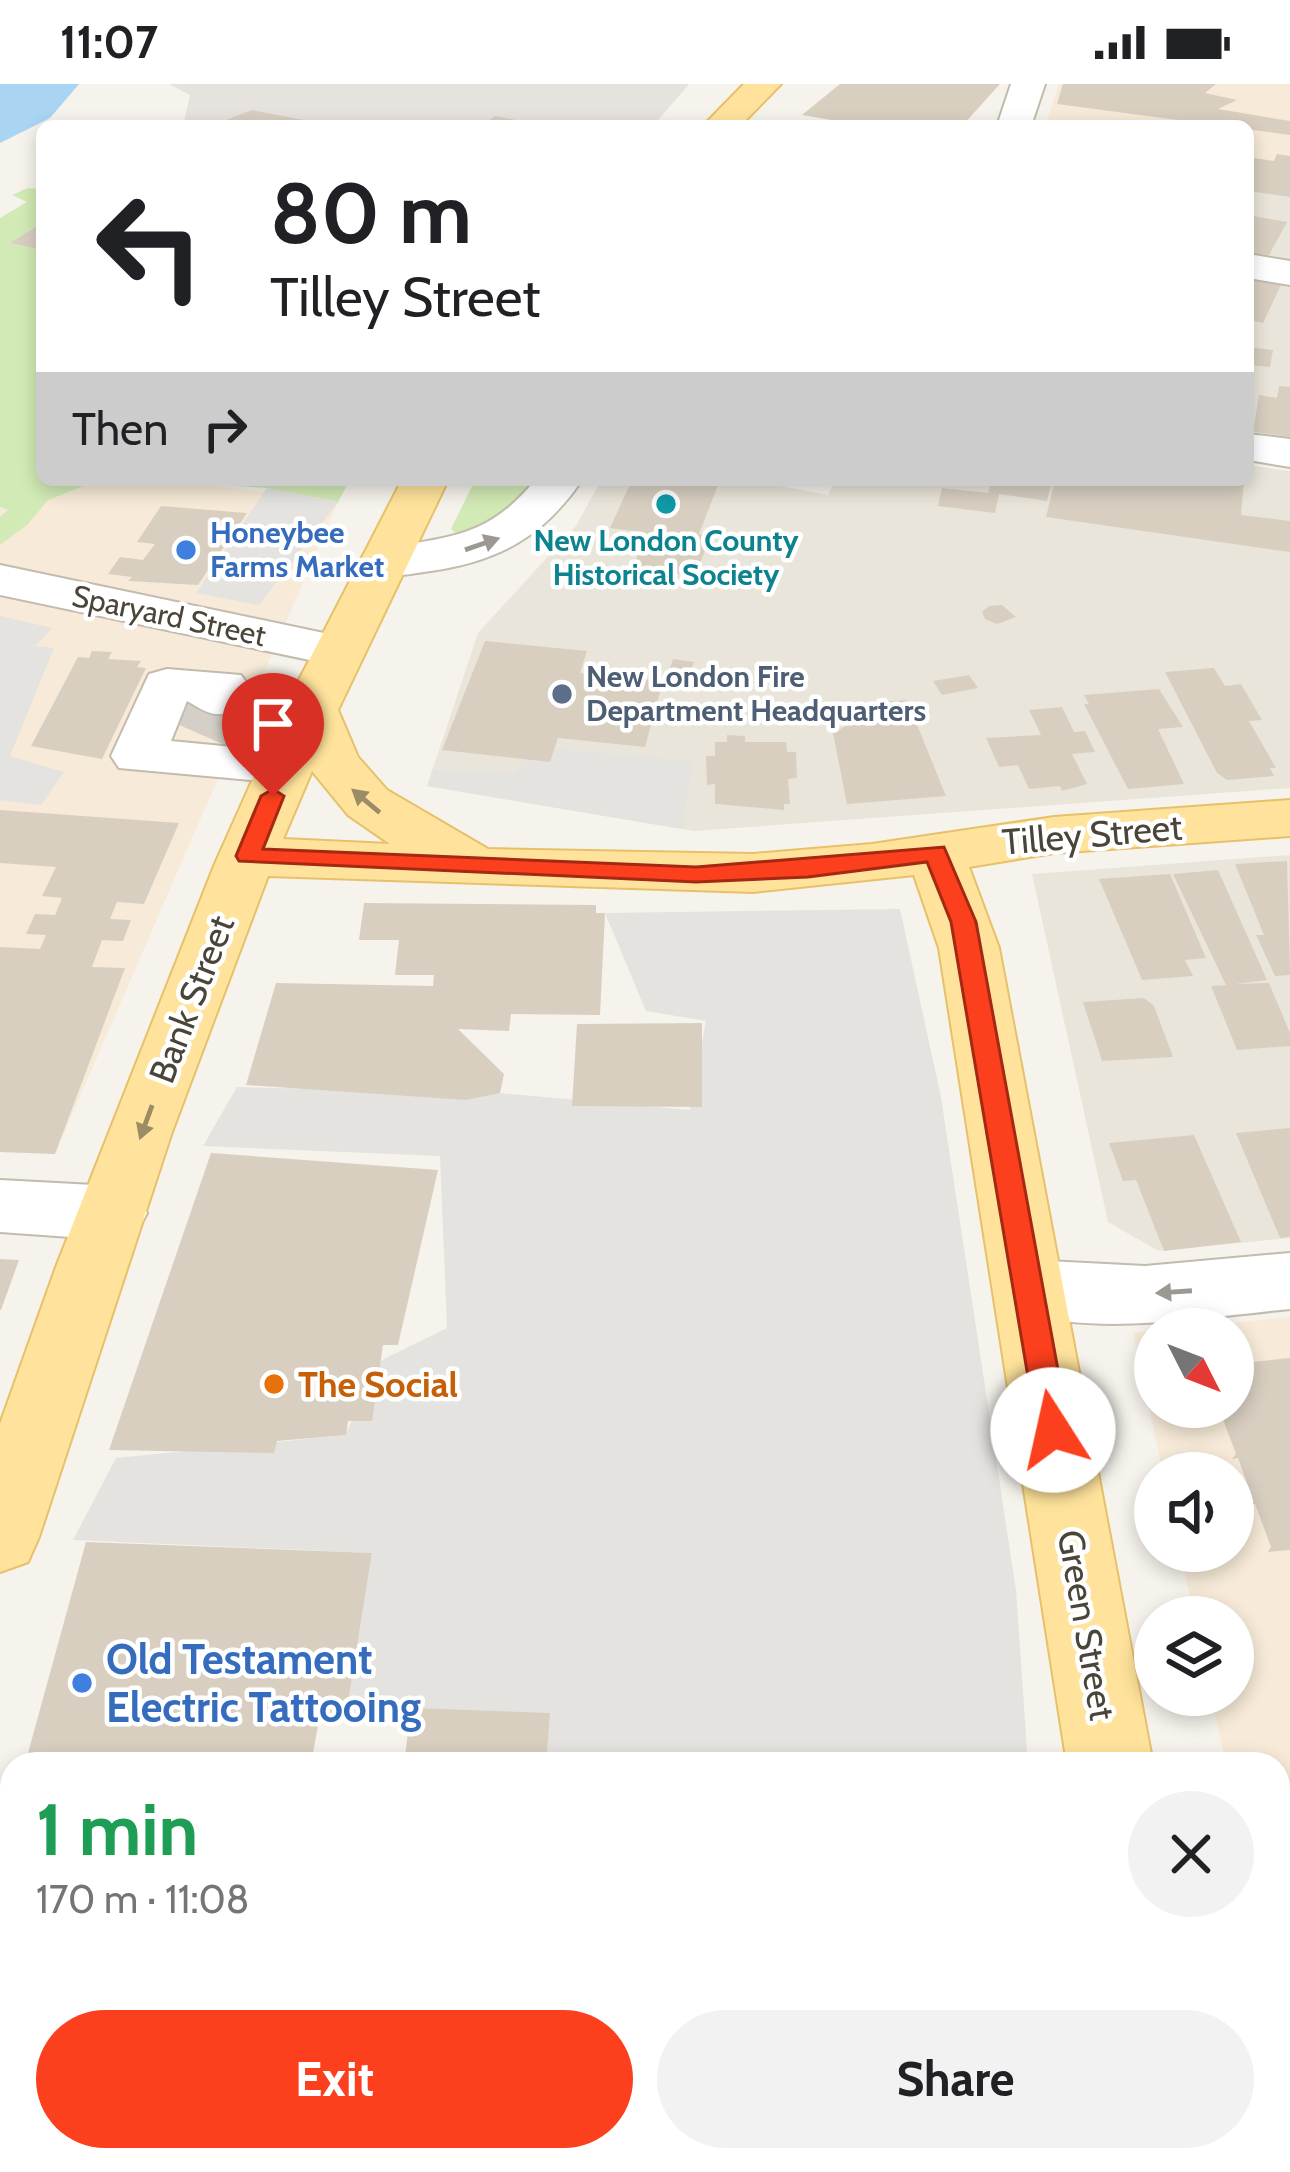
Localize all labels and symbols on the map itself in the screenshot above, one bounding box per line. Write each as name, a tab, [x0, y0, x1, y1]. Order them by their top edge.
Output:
marker: New London County Historical Society	[653, 491, 679, 517]
place label: Honeybee Farms Market	[210, 514, 384, 585]
place label: New London County Historical Society	[533, 522, 800, 593]
one-way arrow	[465, 534, 501, 553]
marker: Honeybee Farms Market	[173, 537, 199, 563]
street label: Sparyard Street	[69, 577, 269, 654]
place label: New London Fire Department Headquarters	[586, 658, 926, 729]
pin	[222, 673, 324, 796]
marker: New London Fire Department Headquarters	[549, 681, 575, 707]
one-way arrow	[351, 789, 381, 815]
street label: Tilley Street	[1000, 804, 1184, 864]
street label: Bank Street	[139, 909, 243, 1089]
one-way arrow	[135, 1104, 154, 1140]
one-way arrow	[1154, 1282, 1192, 1301]
north arrow	[1134, 1308, 1254, 1428]
place label: The Social	[298, 1362, 458, 1406]
position arrow	[990, 1367, 1116, 1493]
marker: The Social	[261, 1371, 287, 1397]
street label: Green Street	[1049, 1526, 1125, 1724]
place label: Old Testament Electric Tattooing	[106, 1633, 421, 1733]
marker: Old Testament Electric Tattooing	[69, 1670, 95, 1696]

